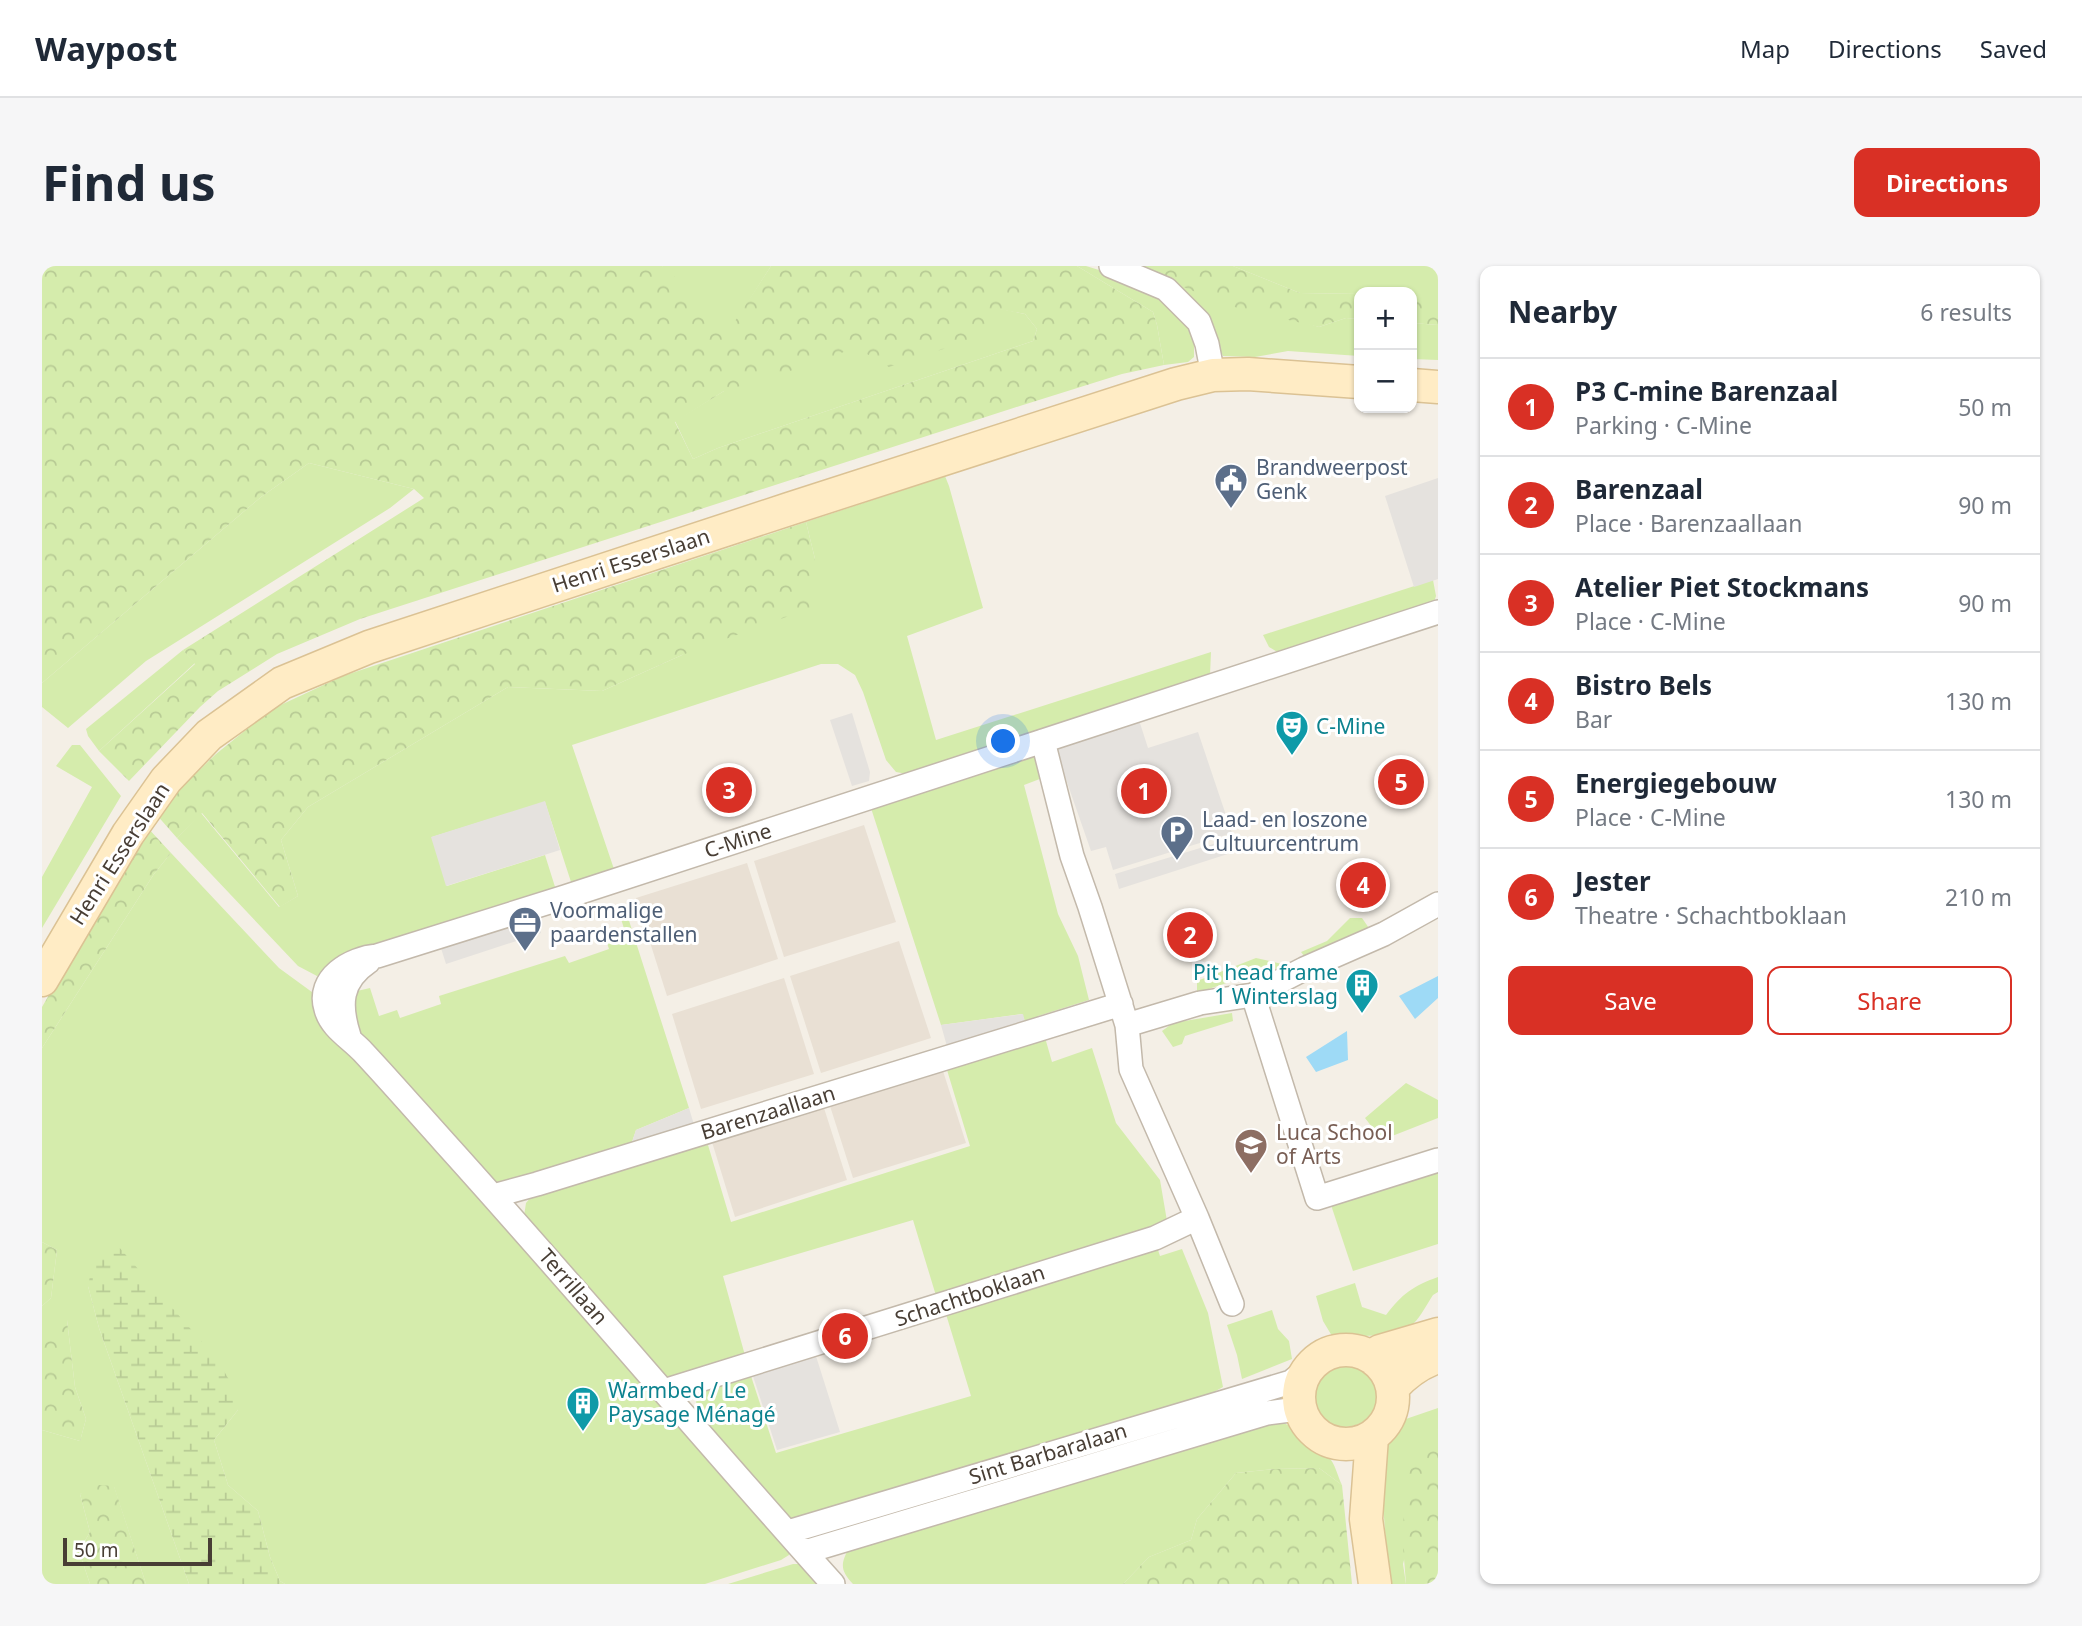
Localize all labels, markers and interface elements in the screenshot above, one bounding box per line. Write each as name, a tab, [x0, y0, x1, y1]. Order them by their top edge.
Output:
text: Waypost	[35, 26, 177, 71]
text: Map	[1740, 32, 1790, 65]
text: Directions	[1828, 32, 1942, 65]
text: Saved	[1980, 32, 2047, 65]
button: Directions	[1854, 148, 2040, 217]
text: Find us	[42, 149, 216, 215]
map controls	[1354, 287, 1417, 413]
button: +	[1354, 287, 1417, 350]
text: Nearby	[1508, 291, 1617, 332]
text: 6 results	[1920, 296, 2012, 328]
button: −	[1354, 350, 1417, 413]
text: P3 C-mine Barenzaal	[1575, 373, 1838, 409]
text: 1	[1524, 391, 1538, 423]
text: 50 m	[1958, 391, 2012, 423]
text: Parking · C-Mine	[1575, 409, 1752, 441]
place label: Brandweerpost Genk	[1256, 453, 1408, 505]
public building icon: Brandweerpost Genk	[1212, 461, 1250, 510]
text: Barenzaal	[1575, 471, 1703, 507]
text: 2	[1524, 489, 1538, 521]
text: 90 m	[1958, 489, 2012, 521]
text: Place · Barenzaallaan	[1575, 507, 1802, 539]
street label: Henri Esserslaan	[548, 521, 713, 599]
text: Atelier Piet Stockmans	[1575, 569, 1869, 605]
text: 3	[1524, 587, 1538, 619]
text: 90 m	[1958, 587, 2012, 619]
text: Place · C-Mine	[1575, 605, 1726, 637]
text: Bistro Bels	[1575, 667, 1712, 703]
text: 4	[1524, 685, 1538, 717]
text: 130 m	[1945, 685, 2012, 717]
text: Bar	[1575, 703, 1612, 735]
theatre icon: C-Mine	[1273, 708, 1311, 757]
place label: C-Mine	[1316, 712, 1385, 740]
your location	[986, 724, 1020, 758]
pin: 5	[1378, 756, 1424, 808]
pin: 3	[706, 764, 752, 816]
pin: 1	[1121, 765, 1167, 817]
text: Energiegebouw	[1575, 765, 1777, 801]
street label: Henri Esserslaan	[63, 777, 176, 930]
text: 5	[1524, 783, 1538, 815]
text: 130 m	[1945, 783, 2012, 815]
text: Place · C-Mine	[1575, 801, 1726, 833]
place label: Laad- en loszone Cultuurcentrum	[1202, 805, 1368, 857]
parking icon: Laad- en loszone Cultuurcentrum	[1158, 813, 1196, 862]
street label: C-Mine	[700, 816, 775, 864]
pin: 4	[1340, 859, 1386, 911]
text: Jester	[1575, 863, 1651, 899]
text: 6	[1524, 881, 1538, 913]
text: 210 m	[1945, 881, 2012, 913]
place label: Voormalige paardenstallen	[550, 896, 698, 948]
text: Theatre · Schachtboklaan	[1575, 899, 1847, 931]
office icon: Voormalige paardenstallen	[506, 904, 544, 953]
pin: 2	[1167, 909, 1213, 961]
place label: Pit head frame 1 Winterslag	[1193, 958, 1338, 1010]
building icon: Pit head frame 1 Winterslag	[1343, 966, 1381, 1015]
button: Save	[1508, 966, 1753, 1035]
button: Share	[1767, 966, 2012, 1035]
street label: Barenzaallaan	[697, 1078, 838, 1146]
place label: Luca School of Arts	[1276, 1118, 1393, 1170]
school or university icon: Luca School of Arts	[1232, 1126, 1270, 1175]
street label: Terrillaan	[533, 1242, 615, 1330]
street label: Schachtboklaan	[891, 1258, 1048, 1332]
pin: 6	[822, 1310, 868, 1362]
place label: Warmbed / Le Paysage Ménagé	[608, 1376, 776, 1428]
building icon: Warmbed / Le Paysage Ménagé	[564, 1384, 602, 1433]
street label: Sint Barbaralaan	[965, 1416, 1130, 1490]
scale bar	[63, 1535, 212, 1567]
text: 50 m	[74, 1537, 118, 1563]

